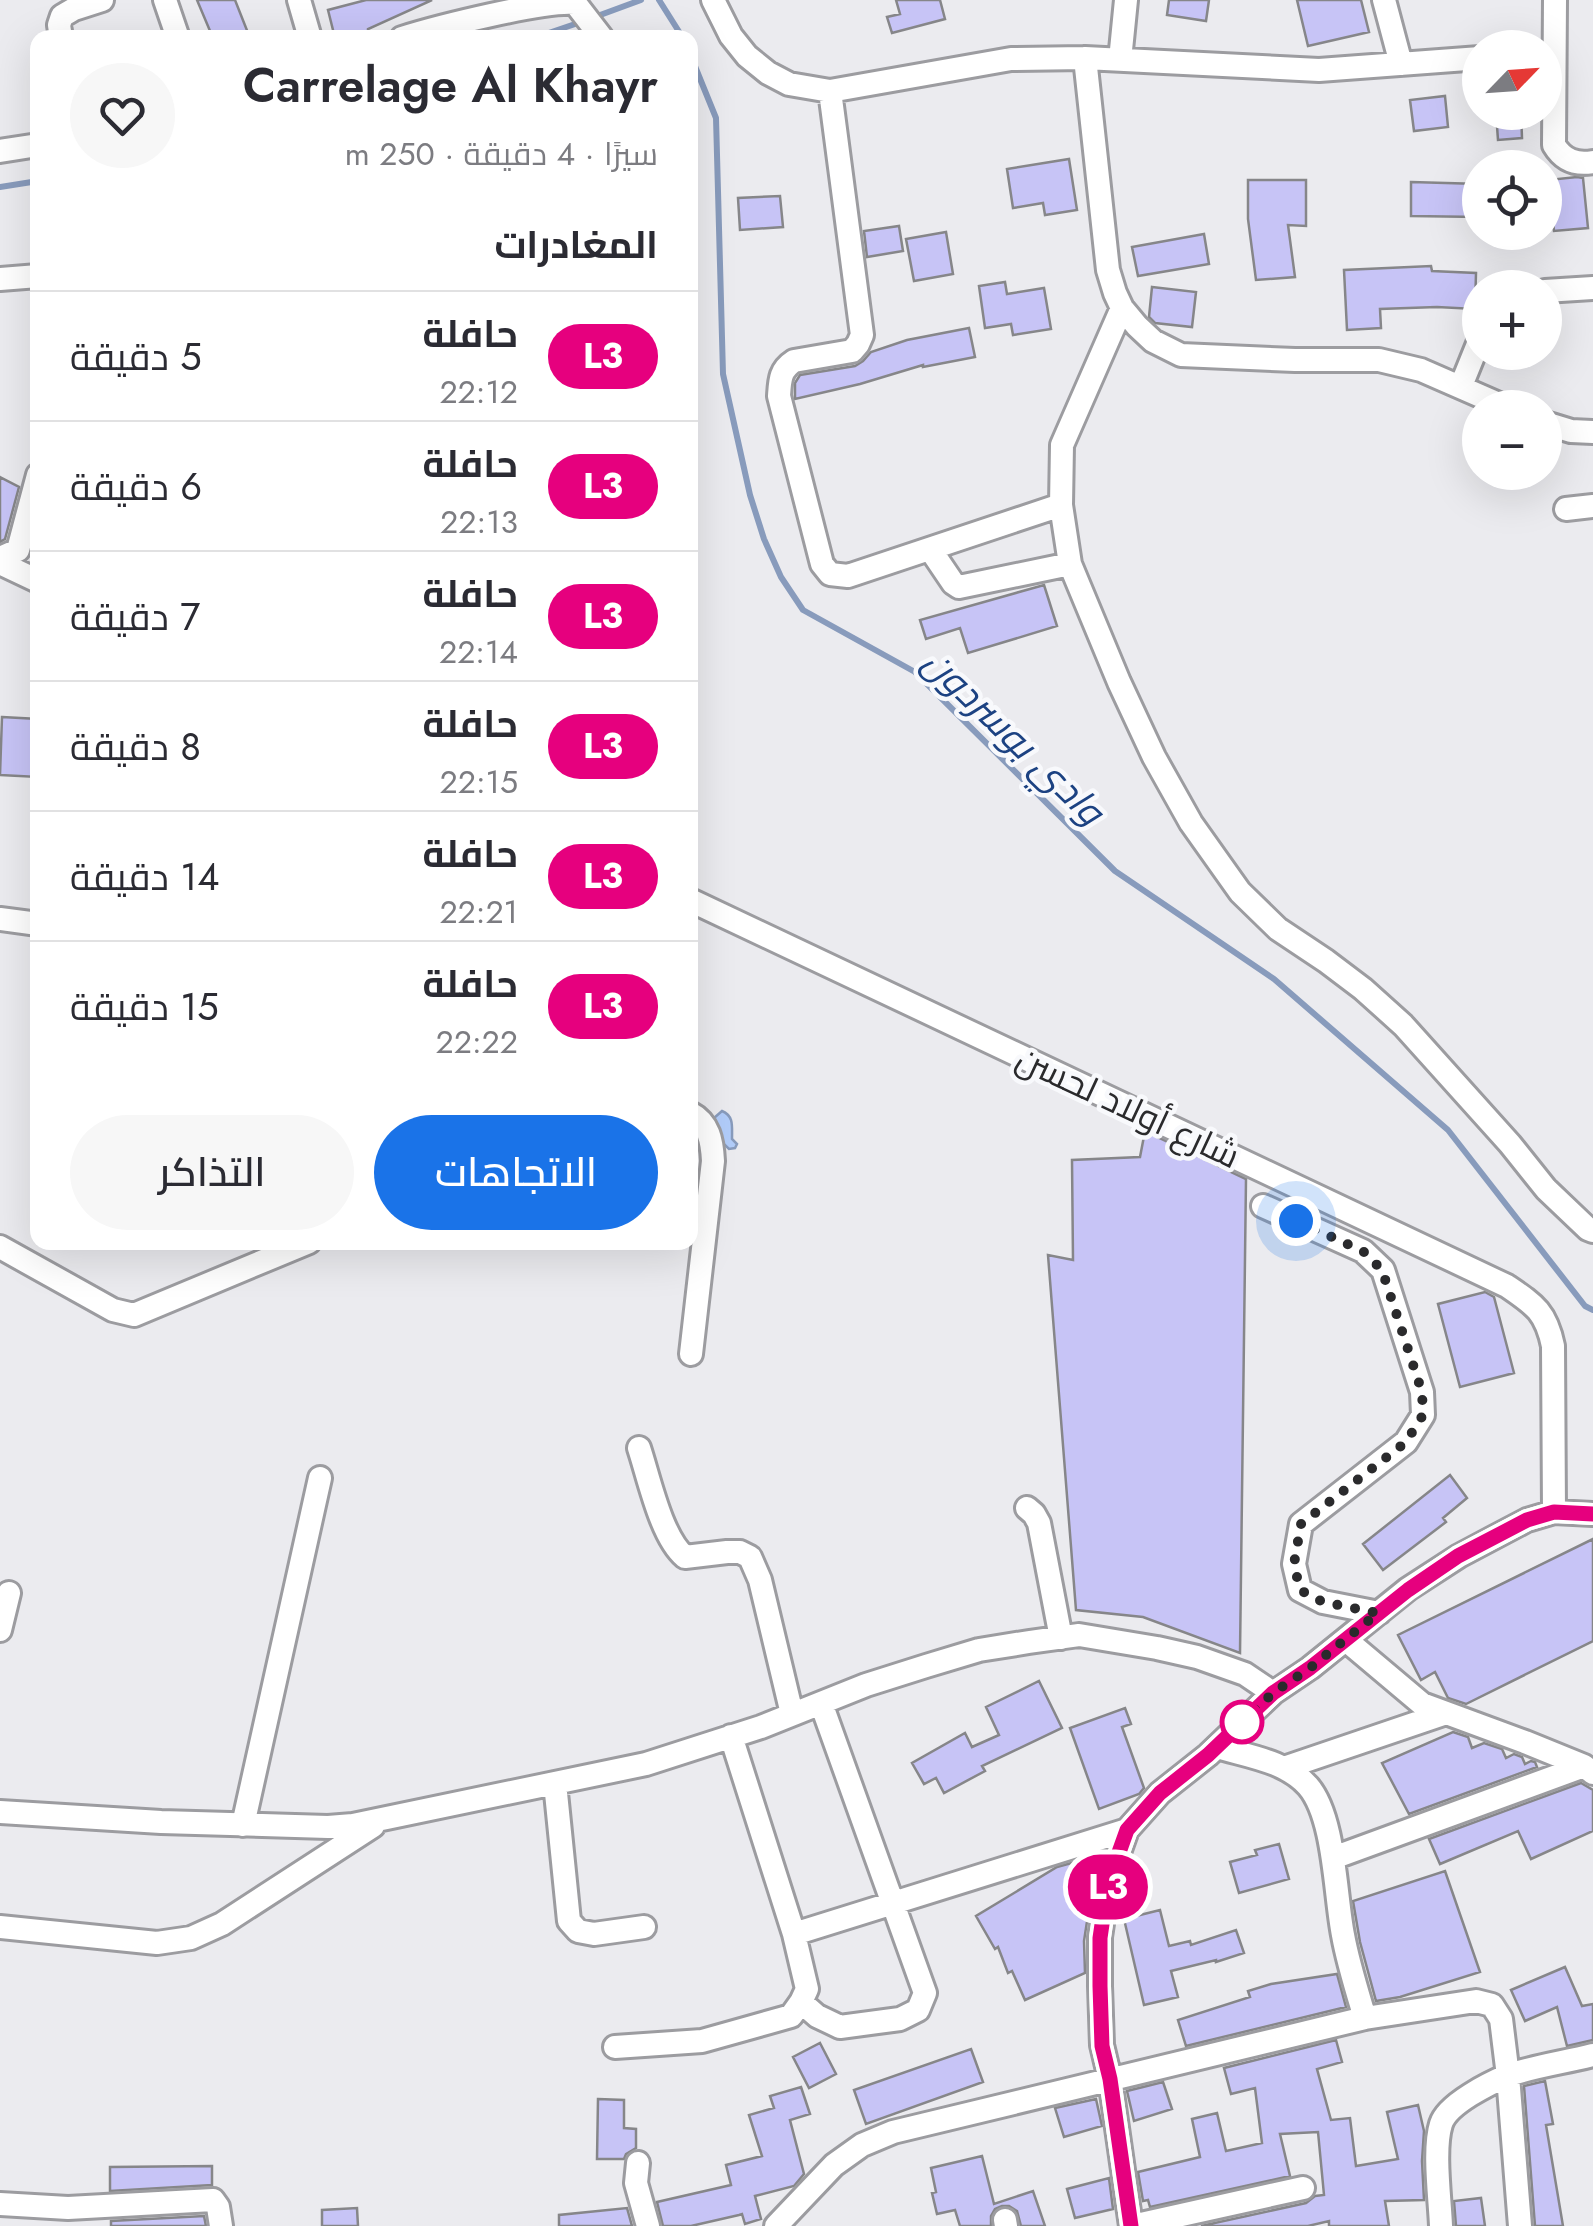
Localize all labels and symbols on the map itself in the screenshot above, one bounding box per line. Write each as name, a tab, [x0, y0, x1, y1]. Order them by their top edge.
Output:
north arrow	[1462, 30, 1562, 130]
water label: وادي بوسردون	[909, 635, 1119, 841]
street label: شارع أولاد لحسن	[1008, 1033, 1248, 1181]
your location	[1271, 1196, 1321, 1246]
unlabelled marker	[1221, 1701, 1263, 1743]
line badge: L3	[1063, 1854, 1153, 1920]

